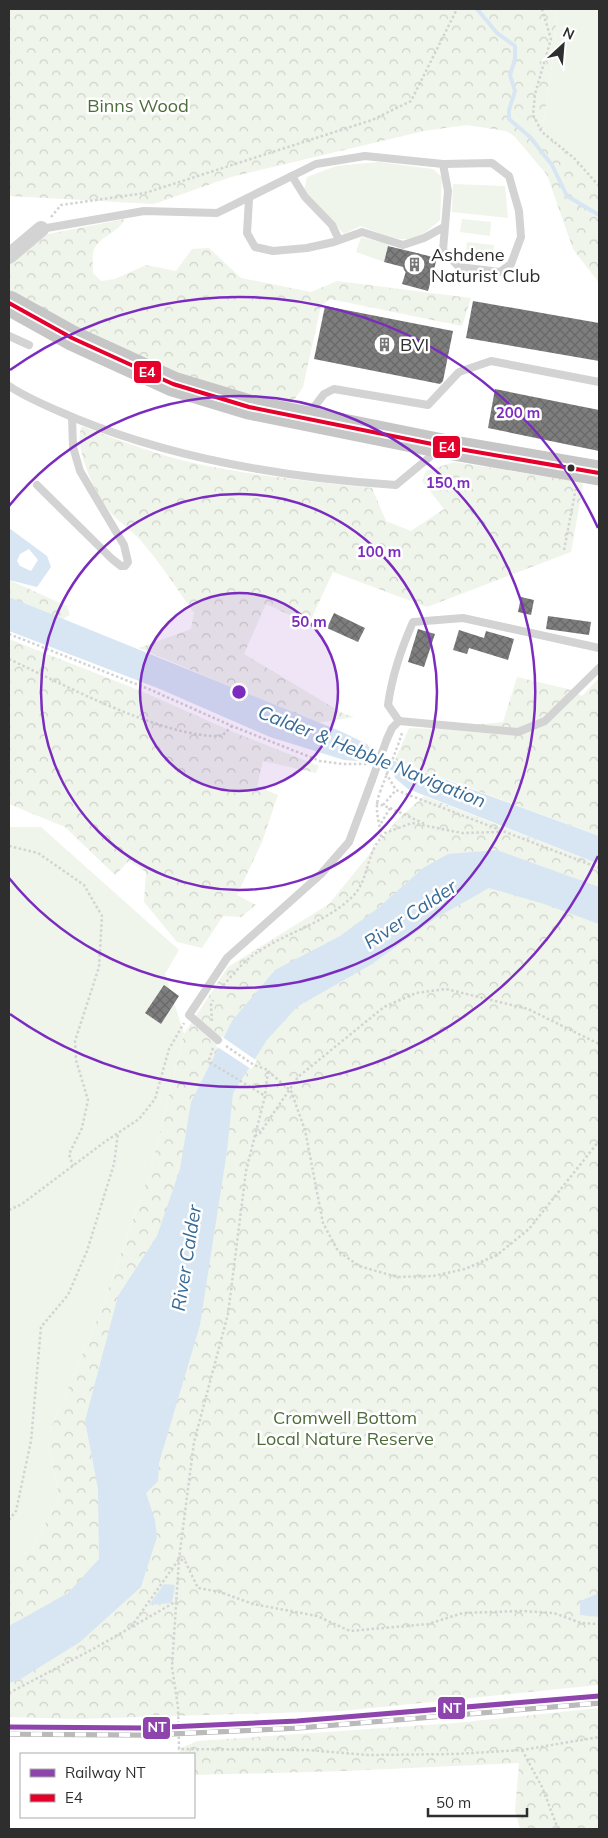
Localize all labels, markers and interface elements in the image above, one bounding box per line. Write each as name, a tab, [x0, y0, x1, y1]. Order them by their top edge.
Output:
north arrow	[538, 20, 588, 70]
text: N	[560, 23, 577, 44]
park label: Binns Wood	[87, 94, 189, 117]
place label: Ashdene Naturist Club	[431, 243, 540, 287]
building icon: Ashdene Naturist Club	[403, 253, 427, 277]
building icon: BVI	[372, 333, 396, 357]
place label: BVI	[400, 333, 429, 356]
line badge: E4	[133, 360, 162, 384]
text: E4	[139, 363, 156, 381]
text: 200 m	[496, 403, 540, 422]
line badge: E4	[432, 435, 461, 459]
text: E4	[439, 438, 456, 456]
unlabelled marker	[566, 463, 576, 473]
text: 150 m	[426, 473, 470, 492]
text: 100 m	[357, 542, 401, 561]
text: 50 m	[291, 612, 327, 631]
centre of rings	[230, 683, 248, 701]
water label: Calder & Hebble Navigation	[255, 699, 489, 813]
water label: River Calder	[359, 874, 462, 954]
water label: River Calder	[166, 1202, 206, 1313]
park label: Cromwell Bottom Local Nature Reserve	[256, 1406, 434, 1450]
line badge: NT	[437, 1696, 466, 1720]
text: NT	[442, 1699, 462, 1717]
line badge: NT	[142, 1716, 171, 1740]
text: NT	[147, 1718, 167, 1736]
legend	[20, 1753, 195, 1818]
text: Railway NT	[65, 1763, 145, 1782]
scale bar	[428, 1786, 527, 1818]
text: E4	[65, 1788, 83, 1807]
text: 50 m	[436, 1793, 471, 1812]

